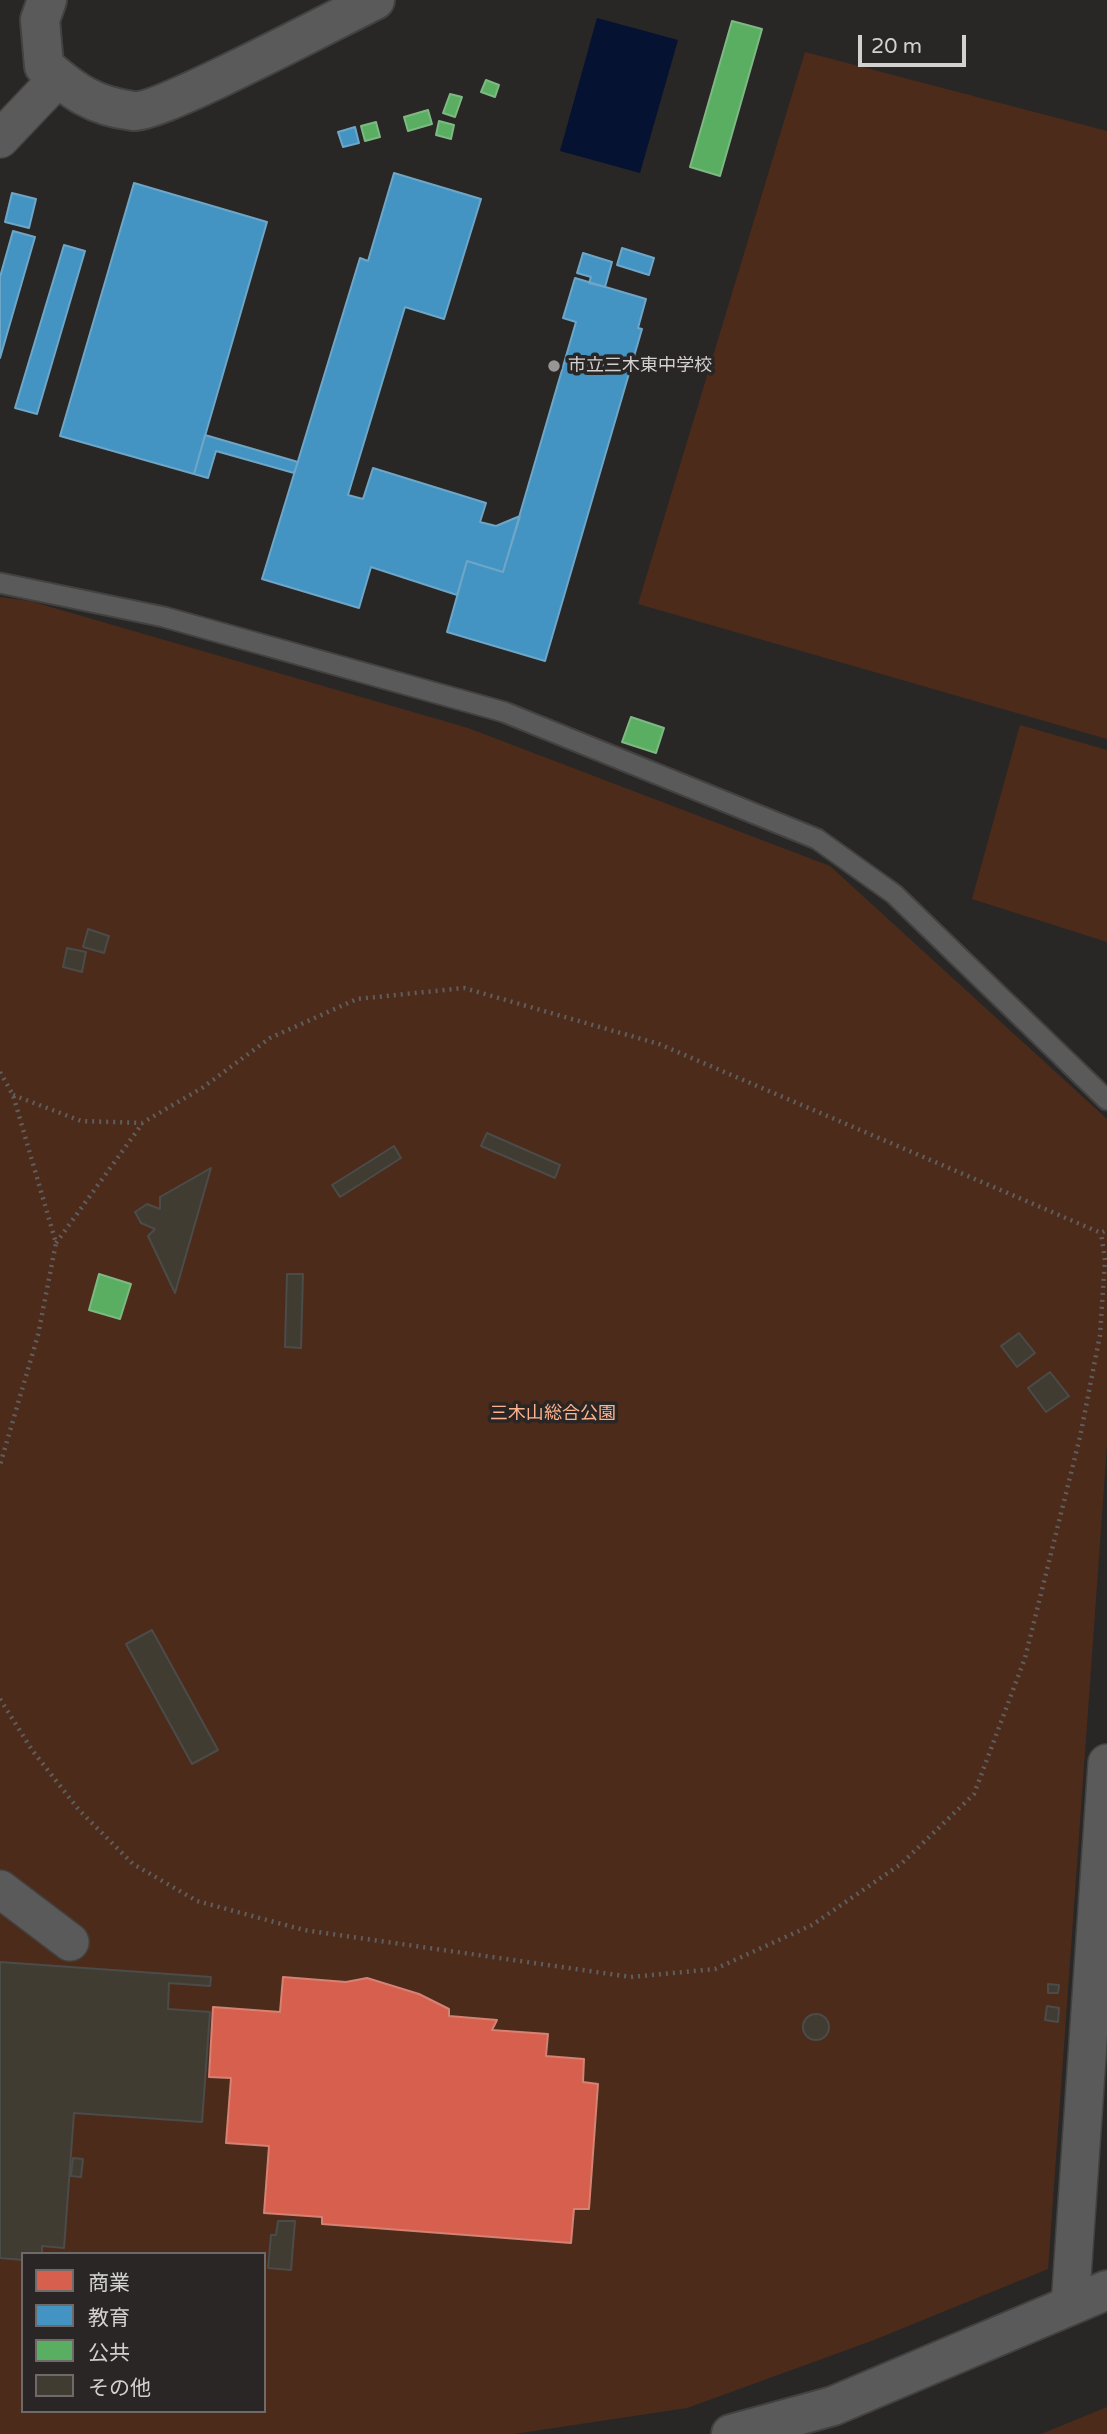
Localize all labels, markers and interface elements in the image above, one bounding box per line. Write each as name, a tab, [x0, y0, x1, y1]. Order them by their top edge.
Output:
scale bar	[862, 21, 970, 65]
text: 20 m	[871, 34, 922, 59]
place label: 市立三木東中学校	[568, 355, 712, 377]
marker: 市立三木東中学校	[546, 358, 562, 374]
park label: 三木山総合公園	[490, 1403, 616, 1425]
legend	[21, 2252, 266, 2413]
text: 商業	[88, 2271, 130, 2296]
text: 教育	[88, 2306, 130, 2331]
text: 公共	[88, 2341, 130, 2366]
text: その他	[88, 2376, 151, 2401]

